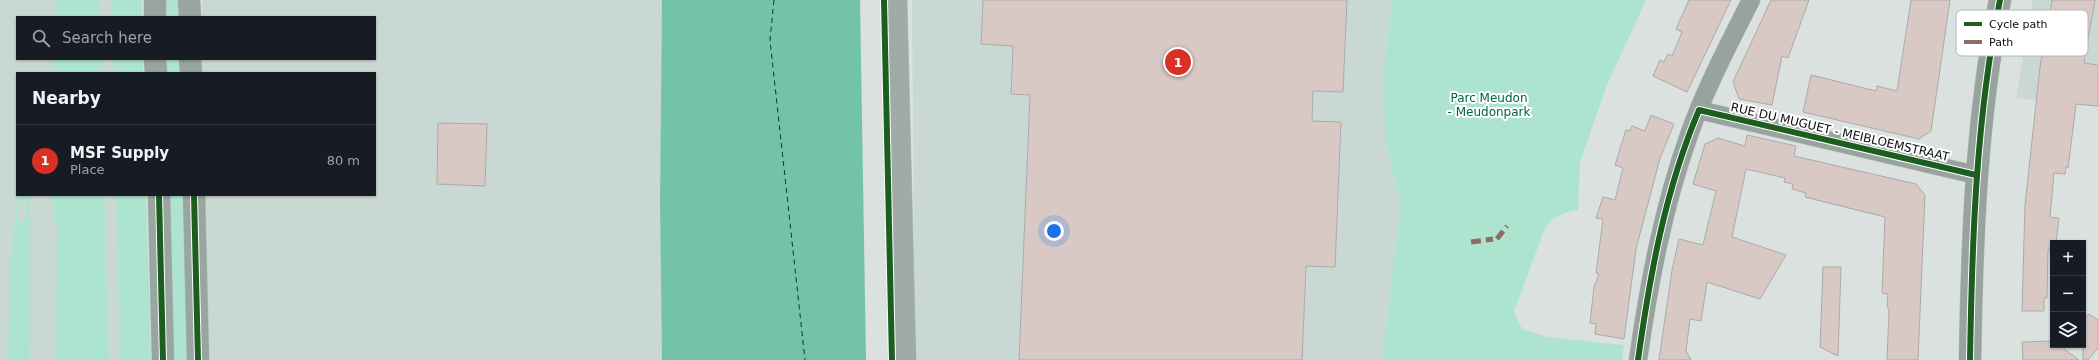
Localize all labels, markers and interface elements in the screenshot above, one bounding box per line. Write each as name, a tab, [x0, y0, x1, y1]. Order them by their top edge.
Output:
legend	[1956, 10, 2088, 56]
search box	[16, 16, 376, 60]
text: Cycle path	[1989, 18, 2048, 31]
icon: search	[30, 27, 52, 49]
text: Search here	[62, 29, 152, 47]
text: Path	[1989, 36, 2013, 49]
pin: 1	[1165, 47, 1191, 77]
text: Nearby	[32, 88, 101, 108]
park label: Parc Meudon - Meudonpark	[1448, 91, 1531, 119]
street label: RUE DU MUGUET - MEIBLOEMSTRAAT	[1729, 100, 1951, 164]
text: MSF Supply	[70, 144, 169, 162]
text: 1	[40, 153, 50, 168]
text: 80 m	[327, 153, 360, 168]
text: Place	[70, 162, 105, 177]
your location	[1044, 221, 1064, 241]
map controls	[2050, 240, 2086, 348]
button: +	[2050, 240, 2086, 276]
button: −	[2050, 276, 2086, 312]
button: layers	[2050, 312, 2086, 348]

